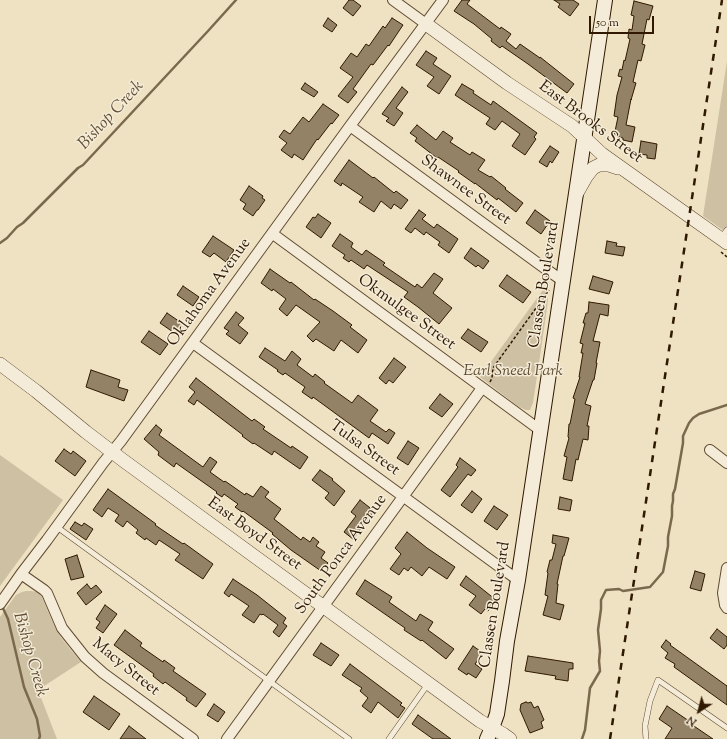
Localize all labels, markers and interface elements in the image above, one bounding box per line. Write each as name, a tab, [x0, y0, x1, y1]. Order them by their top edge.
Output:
scale bar	[591, 8, 656, 34]
text: 50 m	[596, 14, 619, 32]
water label: Bishop Creek	[75, 77, 149, 155]
street label: East Brooks Street	[534, 78, 646, 168]
street label: Shawnee Street	[416, 152, 514, 230]
street label: Classen Boulevard	[526, 220, 564, 350]
street label: Oklahoma Avenue	[164, 235, 256, 351]
street label: Okmulgee Street	[353, 271, 459, 355]
park label: Earl Sneed Park	[463, 362, 563, 382]
street label: Tulsa Street	[325, 417, 403, 481]
street label: South Ponca Avenue	[292, 491, 392, 619]
street label: East Boyd Street	[203, 494, 305, 576]
street label: Classen Boulevard	[477, 540, 515, 670]
water label: Bishop Creek	[7, 610, 51, 700]
street label: Macy Street	[87, 635, 163, 701]
north arrow	[679, 691, 719, 731]
text: N	[684, 712, 700, 730]

